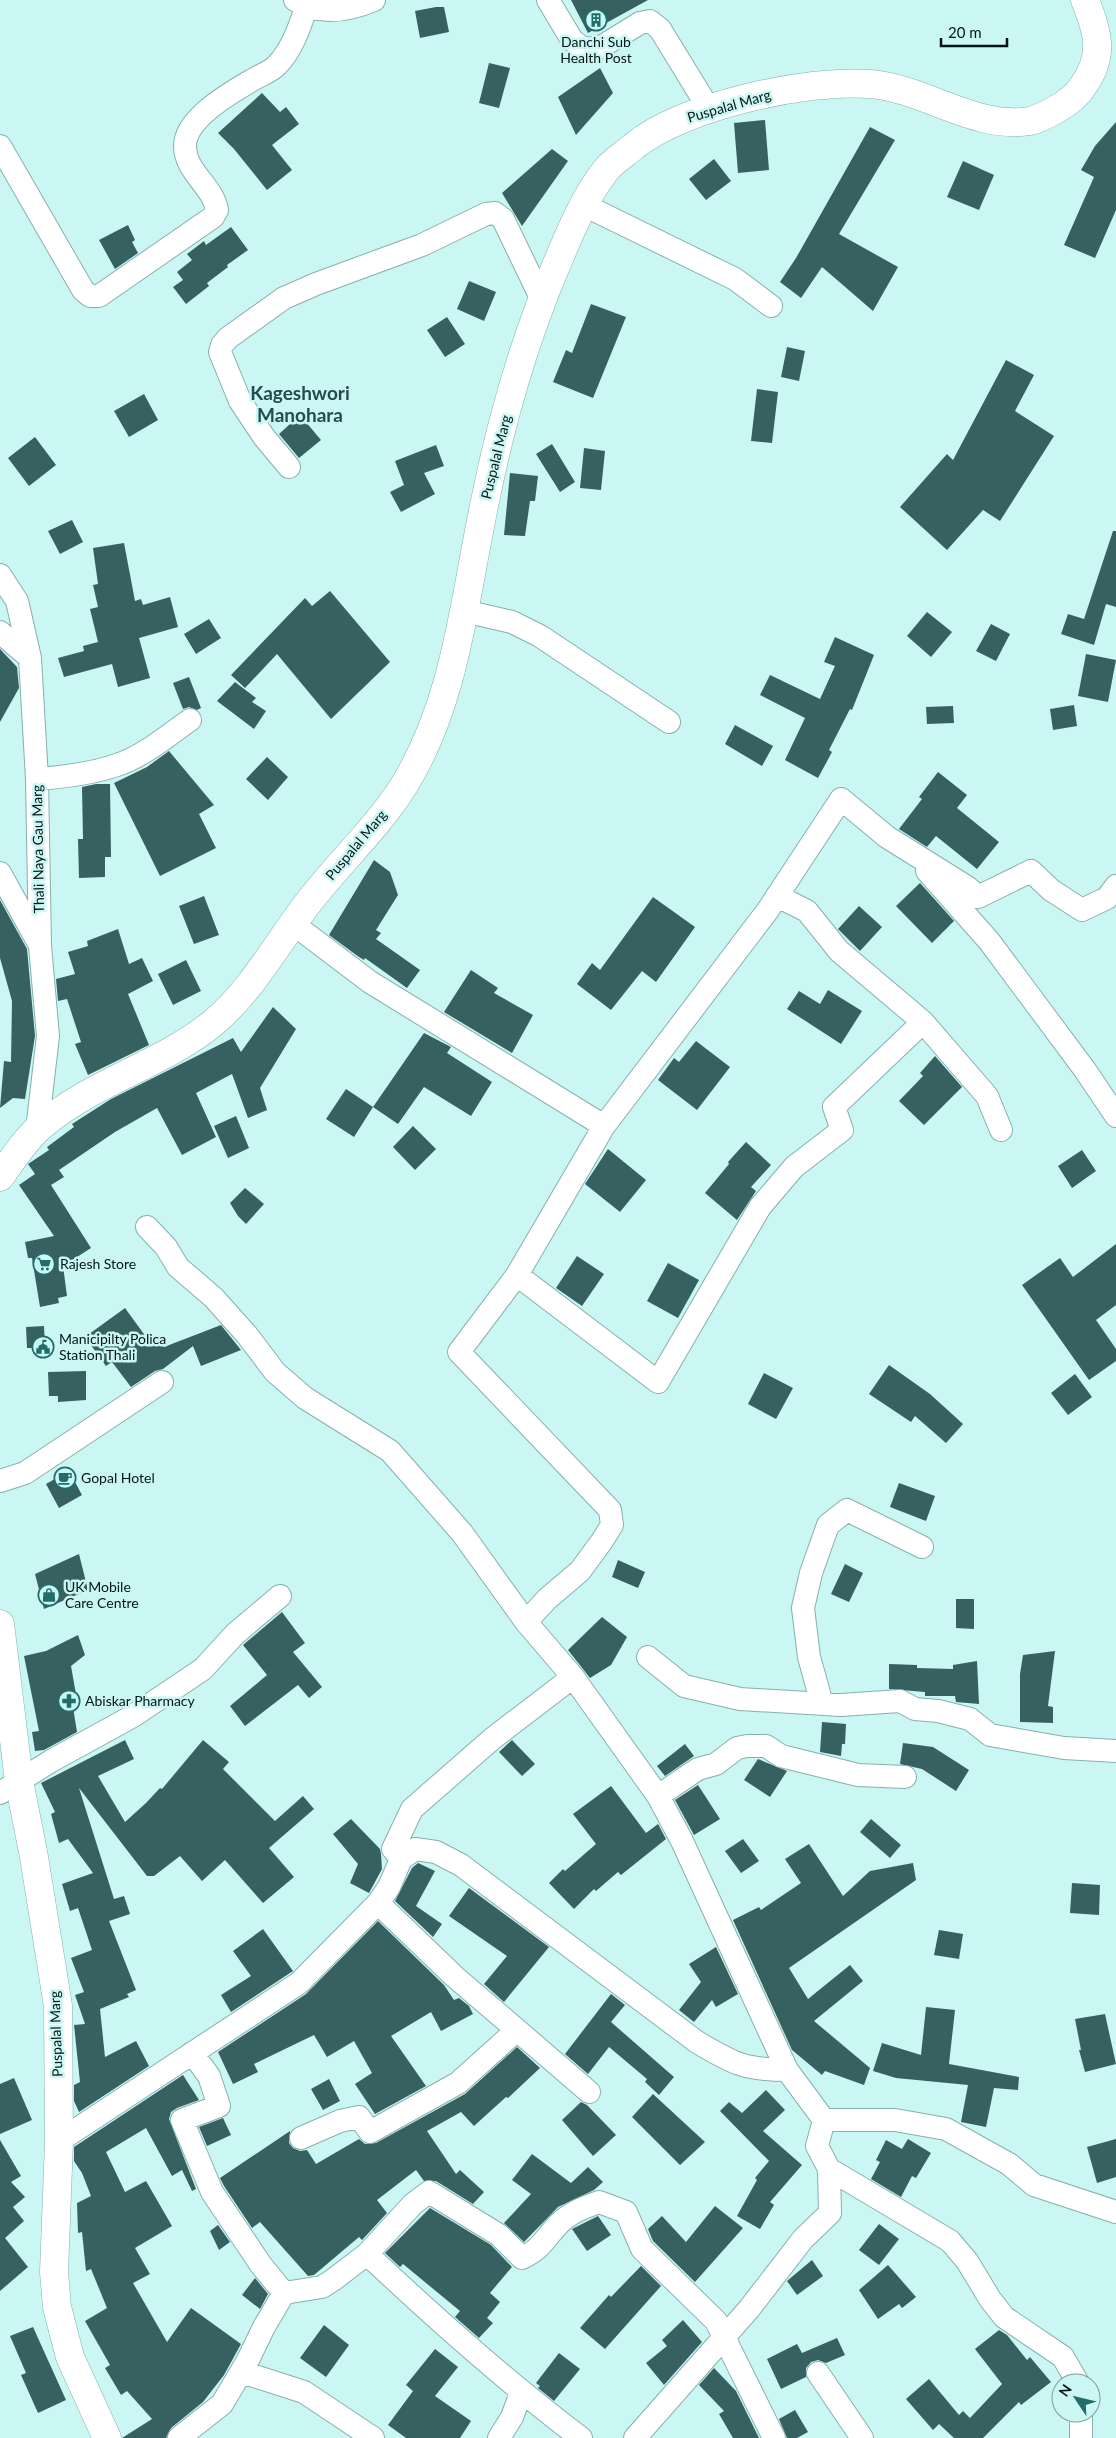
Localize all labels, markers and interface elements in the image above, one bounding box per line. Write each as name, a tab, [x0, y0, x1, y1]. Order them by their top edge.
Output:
building icon: Danchi Sub Health Post	[584, 8, 608, 32]
scale bar	[941, 15, 1007, 47]
text: 20 m	[948, 23, 982, 41]
place label: Danchi Sub Health Post	[560, 33, 632, 66]
street label: Puspalal Marg	[685, 85, 773, 126]
district label: Kageshwori Manohara	[250, 381, 350, 426]
street label: Puspalal Marg	[477, 413, 514, 501]
street label: Thali Naya Gau Marg	[28, 785, 47, 913]
street label: Puspalal Marg	[321, 806, 390, 883]
supermarket icon: Rajesh Store	[32, 1252, 56, 1276]
place label: Rajesh Store	[60, 1255, 136, 1272]
place label: Manicipilty Polica Station Thali	[59, 1330, 166, 1363]
public building icon: Manicipilty Polica Station Thali	[31, 1335, 55, 1359]
cafe icon: Gopal Hotel	[53, 1466, 77, 1490]
place label: Gopal Hotel	[81, 1469, 155, 1486]
place label: UK Mobile Care Centre	[65, 1578, 139, 1611]
shop icon: UK Mobile Care Centre	[37, 1583, 61, 1607]
pharmacy icon: Abiskar Pharmacy	[57, 1689, 81, 1713]
place label: Abiskar Pharmacy	[85, 1692, 196, 1709]
street label: Puspalal Marg	[46, 1991, 65, 2077]
north arrow	[1051, 2373, 1101, 2423]
text: N	[1055, 2381, 1075, 2400]

